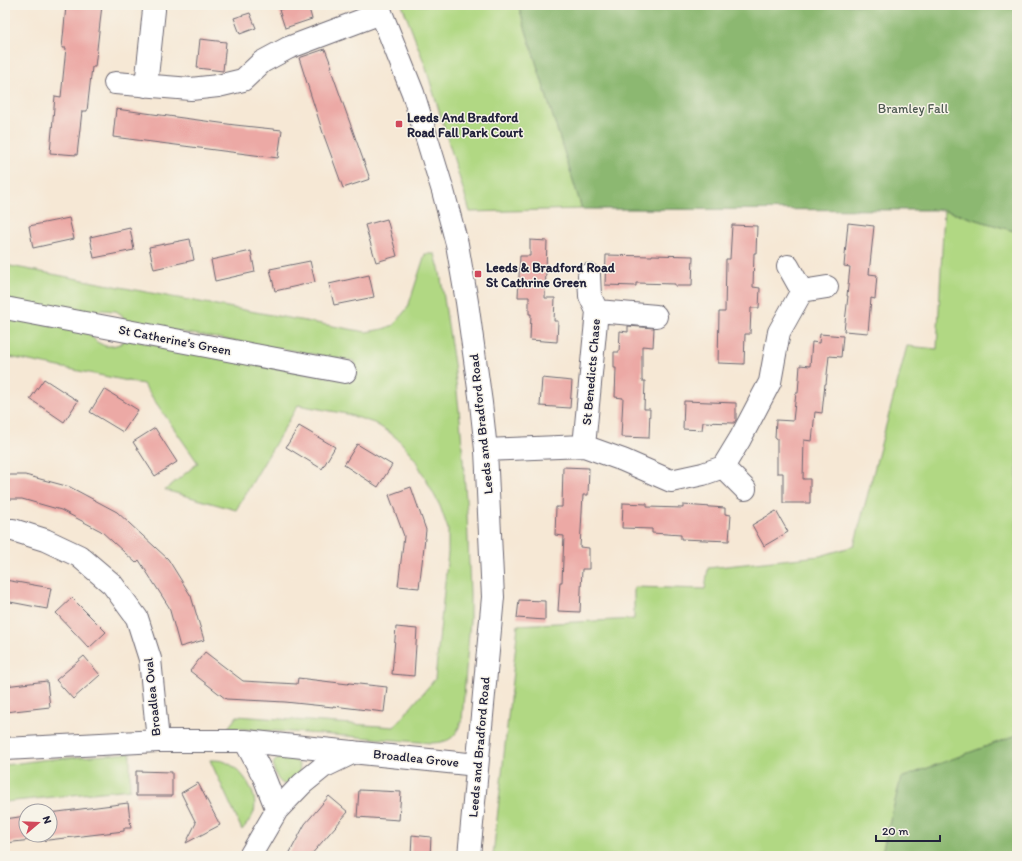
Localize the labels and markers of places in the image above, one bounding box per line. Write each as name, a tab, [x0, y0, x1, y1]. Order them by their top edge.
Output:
place label: Leeds And Bradford Road Fall Park Court	[407, 110, 523, 140]
marker: Leeds And Bradford Road Fall Park Court	[394, 119, 404, 129]
place label: Leeds & Bradford Road St Cathrine Green	[486, 260, 616, 290]
marker: Leeds & Bradford Road St Cathrine Green	[473, 269, 483, 279]

